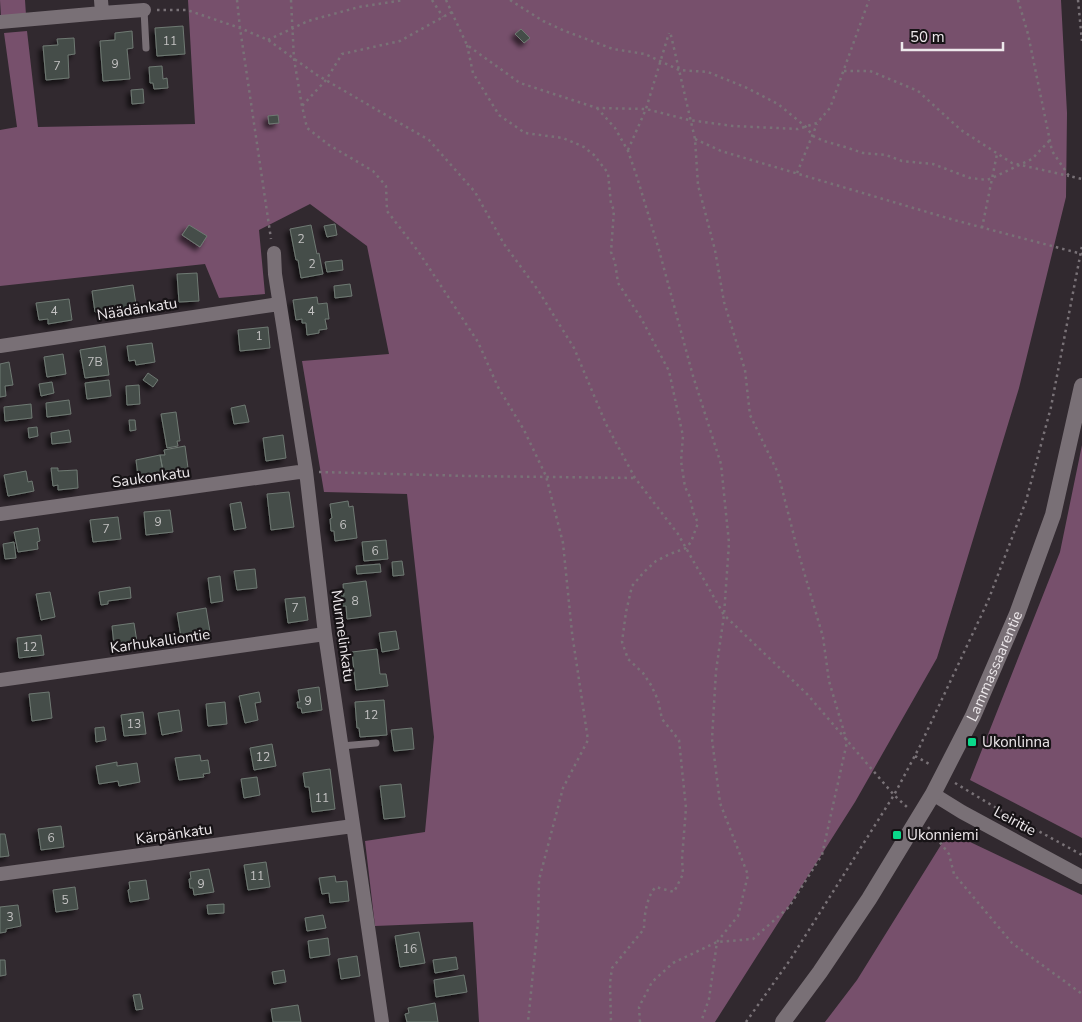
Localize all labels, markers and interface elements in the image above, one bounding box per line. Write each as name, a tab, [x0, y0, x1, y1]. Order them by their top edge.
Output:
scale bar	[902, 20, 1003, 52]
text: 50 m	[910, 27, 945, 47]
house number: 11	[163, 33, 177, 49]
house number: 9	[111, 56, 119, 72]
house number: 7	[53, 58, 61, 74]
house number: 2	[297, 231, 305, 247]
house number: 2	[308, 256, 316, 272]
street label: Näädänkatu	[95, 293, 179, 325]
house number: 4	[50, 303, 58, 319]
house number: 4	[307, 303, 315, 319]
house number: 1	[255, 328, 263, 344]
house number: 7B	[87, 354, 103, 370]
street label: Saukonkatu	[111, 462, 191, 492]
house number: 9	[154, 514, 162, 530]
house number: 6	[339, 517, 347, 533]
house number: 7	[102, 521, 110, 537]
house number: 6	[371, 543, 379, 559]
street label: Murmelinkatu	[327, 589, 359, 683]
house number: 8	[351, 593, 359, 609]
house number: 7	[291, 600, 299, 616]
street label: Lammassaarentie	[962, 608, 1027, 725]
street label: Karhukalliontie	[109, 624, 211, 658]
house number: 12	[23, 639, 37, 655]
house number: 9	[304, 693, 312, 709]
house number: 12	[364, 707, 378, 723]
house number: 13	[127, 716, 141, 732]
place label: Ukonlinna	[982, 732, 1050, 752]
marker: Ukonlinna	[966, 736, 978, 748]
house number: 12	[256, 749, 270, 765]
house number: 11	[315, 790, 329, 806]
street label: Leiritie	[990, 802, 1040, 840]
street label: Kärpänkatu	[135, 819, 213, 849]
place label: Ukonniemi	[907, 825, 978, 845]
marker: Ukonniemi	[891, 829, 903, 841]
house number: 6	[47, 830, 55, 846]
house number: 11	[250, 868, 264, 884]
house number: 9	[197, 876, 205, 892]
house number: 5	[61, 892, 69, 908]
house number: 3	[6, 909, 14, 925]
house number: 16	[403, 941, 417, 957]

